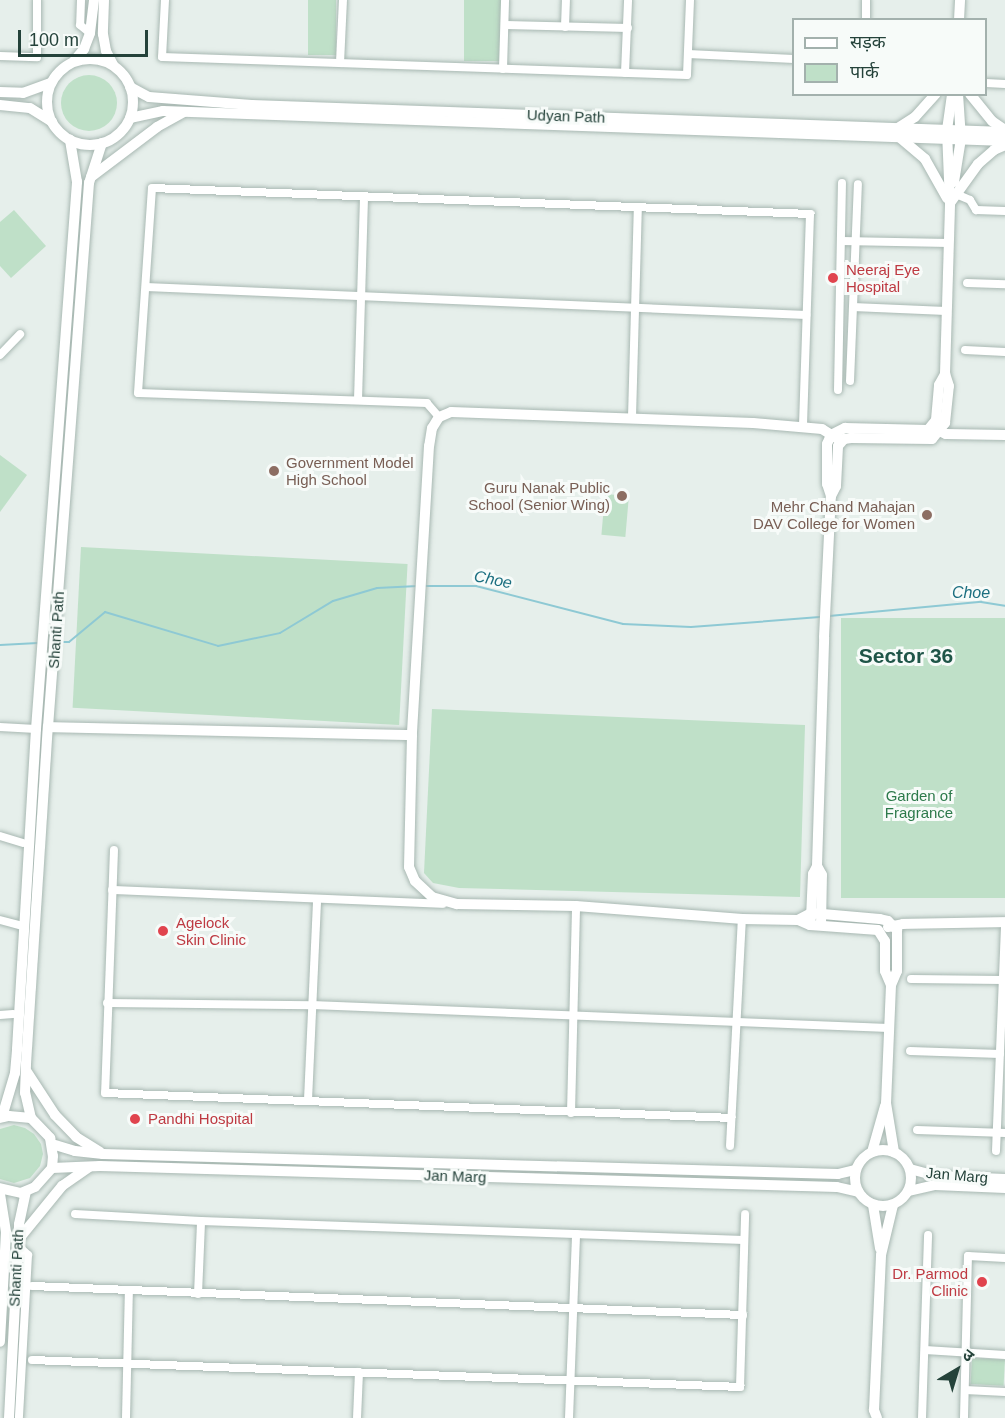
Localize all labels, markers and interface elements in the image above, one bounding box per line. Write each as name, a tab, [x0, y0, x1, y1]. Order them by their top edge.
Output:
scale bar	[21, 18, 152, 56]
legend	[792, 18, 987, 96]
text: 100 m	[29, 30, 79, 50]
text: सड़क	[850, 32, 886, 52]
text: पार्क	[850, 62, 879, 82]
street label: Udyan Path	[527, 106, 605, 126]
place label: Neeraj Eye Hospital	[846, 260, 920, 295]
marker: Neeraj Eye Hospital	[824, 269, 842, 287]
place label: Government Model High School	[286, 453, 414, 488]
marker: Government Model High School	[267, 464, 281, 478]
place label: Guru Nanak Public School (Senior Wing)	[468, 478, 610, 513]
marker: Guru Nanak Public School (Senior Wing)	[615, 489, 629, 503]
place label: Mehr Chand Mahajan DAV College for Women	[753, 497, 915, 532]
marker: Mehr Chand Mahajan DAV College for Women	[920, 508, 934, 522]
water label: Choe	[472, 567, 514, 593]
water label: Choe	[952, 583, 990, 603]
street label: Shanti Path	[44, 591, 68, 669]
district label: Sector 36	[859, 643, 953, 669]
park label: Garden of Fragrance	[885, 786, 953, 821]
place label: Agelock Skin Clinic	[176, 913, 246, 948]
marker: Agelock Skin Clinic	[154, 922, 172, 940]
marker: Pandhi Hospital	[126, 1110, 144, 1128]
place label: Pandhi Hospital	[148, 1110, 253, 1128]
street label: Jan Marg	[925, 1163, 989, 1187]
street label: Jan Marg	[423, 1166, 487, 1186]
street label: Shanti Path	[5, 1229, 27, 1307]
place label: Dr. Parmod Clinic	[892, 1264, 968, 1299]
marker: Dr. Parmod Clinic	[973, 1273, 991, 1291]
north arrow	[927, 1340, 987, 1400]
text: उ	[959, 1346, 977, 1365]

